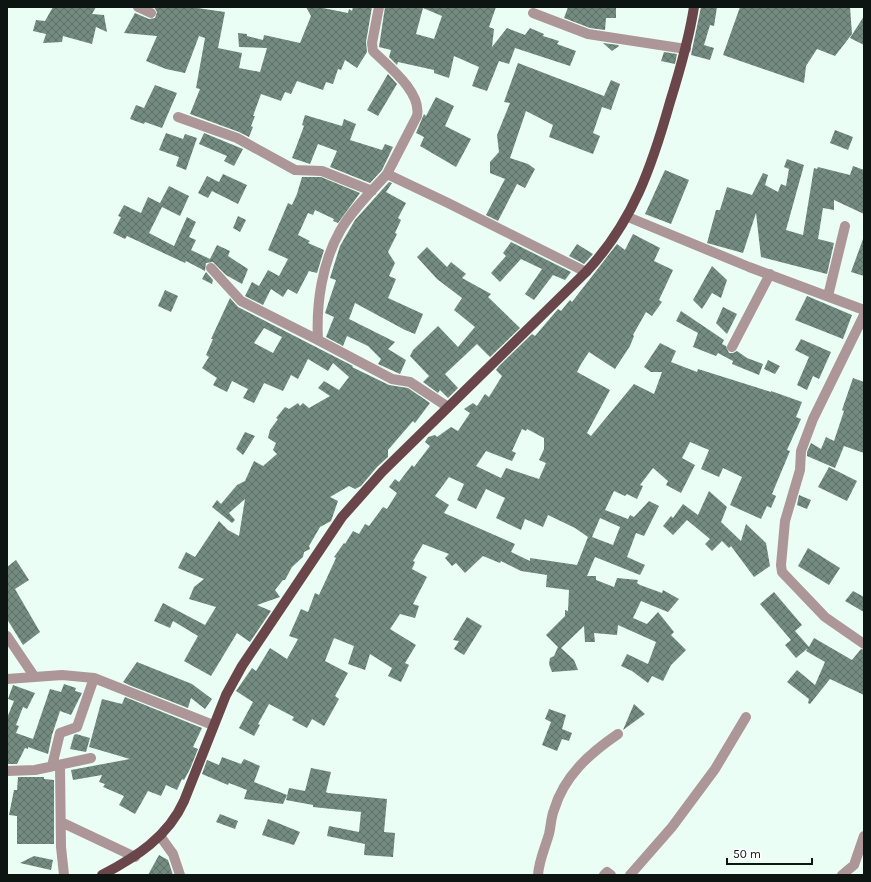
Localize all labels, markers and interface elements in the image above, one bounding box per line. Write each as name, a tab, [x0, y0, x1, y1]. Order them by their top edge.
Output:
scale bar	[727, 840, 812, 866]
text: 50 m	[733, 847, 761, 861]

